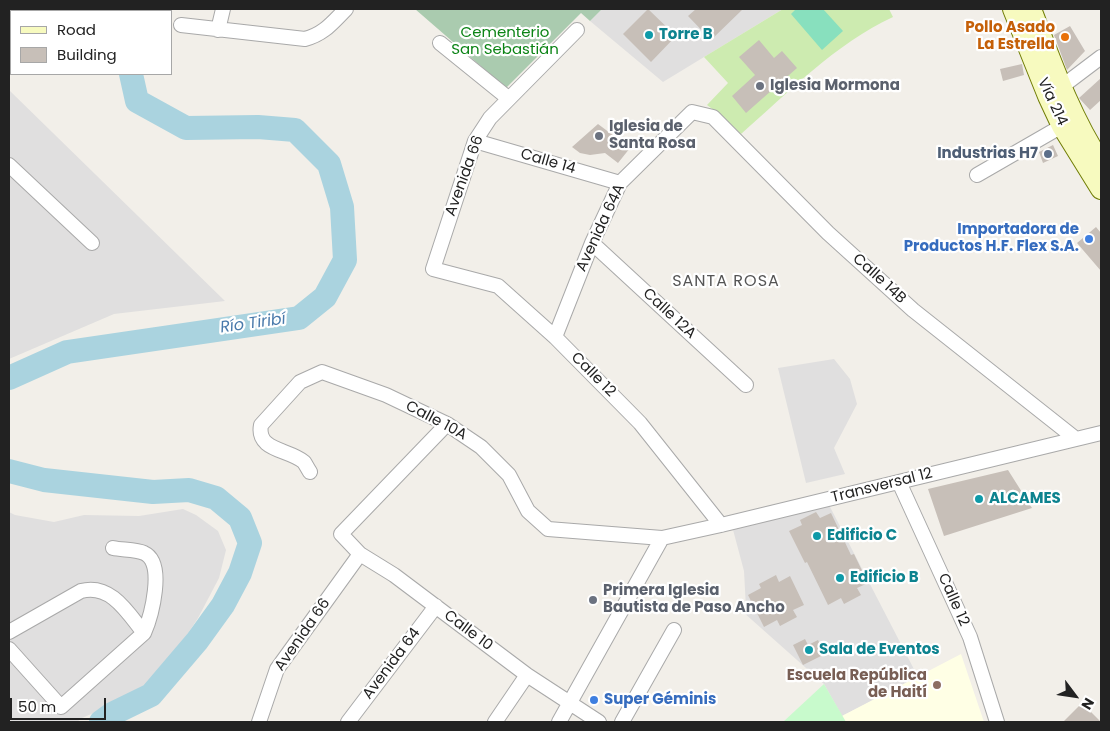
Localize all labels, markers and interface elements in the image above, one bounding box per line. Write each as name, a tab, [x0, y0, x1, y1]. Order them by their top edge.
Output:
legend	[10, 10, 172, 75]
text: Road	[57, 19, 96, 40]
place label: Pollo Asado La Estrella	[965, 19, 1055, 54]
park label: Cementerio San Sebastián	[451, 24, 559, 59]
place label: Torre B	[659, 26, 713, 44]
marker: Torre B	[643, 29, 655, 41]
marker: Pollo Asado La Estrella	[1059, 31, 1071, 43]
text: Building	[57, 44, 117, 65]
street label: Vía 214	[1033, 75, 1071, 129]
place label: Iglesia Mormona	[770, 77, 900, 95]
marker: Iglesia Mormona	[754, 80, 766, 92]
place label: Iglesia de Santa Rosa	[609, 118, 696, 153]
marker: Iglesia de Santa Rosa	[593, 130, 605, 142]
street label: Avenida 66	[442, 133, 488, 219]
place label: Industrias H7	[937, 145, 1038, 163]
street label: Calle 14	[518, 146, 578, 178]
marker: Industrias H7	[1042, 148, 1054, 160]
street label: Avenida 64A	[573, 181, 629, 275]
place label: Importadora de Productos H.F. Flex S.A.	[904, 221, 1079, 256]
marker: Importadora de Productos H.F. Flex S.A.	[1083, 233, 1095, 245]
street label: Calle 14B	[849, 250, 909, 308]
district label: SANTA ROSA	[671, 272, 781, 292]
street label: Calle 12A	[639, 285, 699, 343]
water label: Río Tiribí	[219, 310, 287, 338]
street label: Calle 12	[567, 349, 619, 401]
street label: Calle 10A	[402, 397, 470, 445]
street label: Transversal 12	[830, 465, 934, 507]
place label: ALCAMES	[989, 490, 1061, 508]
marker: ALCAMES	[973, 493, 985, 505]
place label: Edificio C	[827, 527, 897, 545]
marker: Edificio C	[811, 530, 823, 542]
place label: Edificio B	[850, 569, 919, 587]
street label: Calle 12	[933, 571, 973, 629]
marker: Edificio B	[834, 572, 846, 584]
place label: Primera Iglesia Bautista de Paso Ancho	[603, 582, 785, 617]
marker: Primera Iglesia Bautista de Paso Ancho	[587, 594, 599, 606]
street label: Avenida 66	[271, 595, 335, 675]
street label: Calle 10	[440, 607, 496, 655]
street label: Avenida 64	[359, 625, 425, 703]
place label: Sala de Eventos	[819, 641, 940, 659]
marker: Sala de Eventos	[803, 644, 815, 656]
place label: Escuela República de Haití	[787, 667, 927, 702]
north arrow	[1050, 671, 1100, 721]
marker: Escuela República de Haití	[931, 679, 943, 691]
scale bar	[12, 688, 109, 720]
place label: Super Géminis	[604, 691, 716, 709]
marker: Super Géminis	[588, 694, 600, 706]
text: N	[1077, 694, 1099, 713]
text: 50 m	[18, 696, 56, 717]

